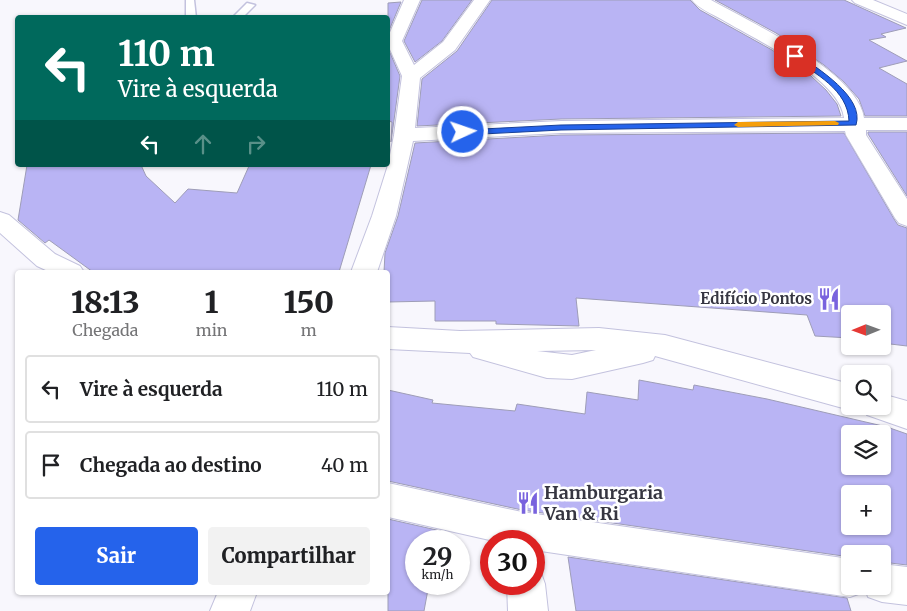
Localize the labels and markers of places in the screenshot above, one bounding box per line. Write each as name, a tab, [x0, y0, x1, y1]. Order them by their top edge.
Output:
pin	[774, 35, 816, 77]
restaurant icon: Edifício Pontos	[816, 286, 842, 312]
place label: Edifício Pontos	[700, 289, 812, 308]
place label: Hamburgaria Van & Ri	[543, 481, 663, 525]
restaurant icon: Hamburgaria Van & Ri	[515, 490, 541, 516]

